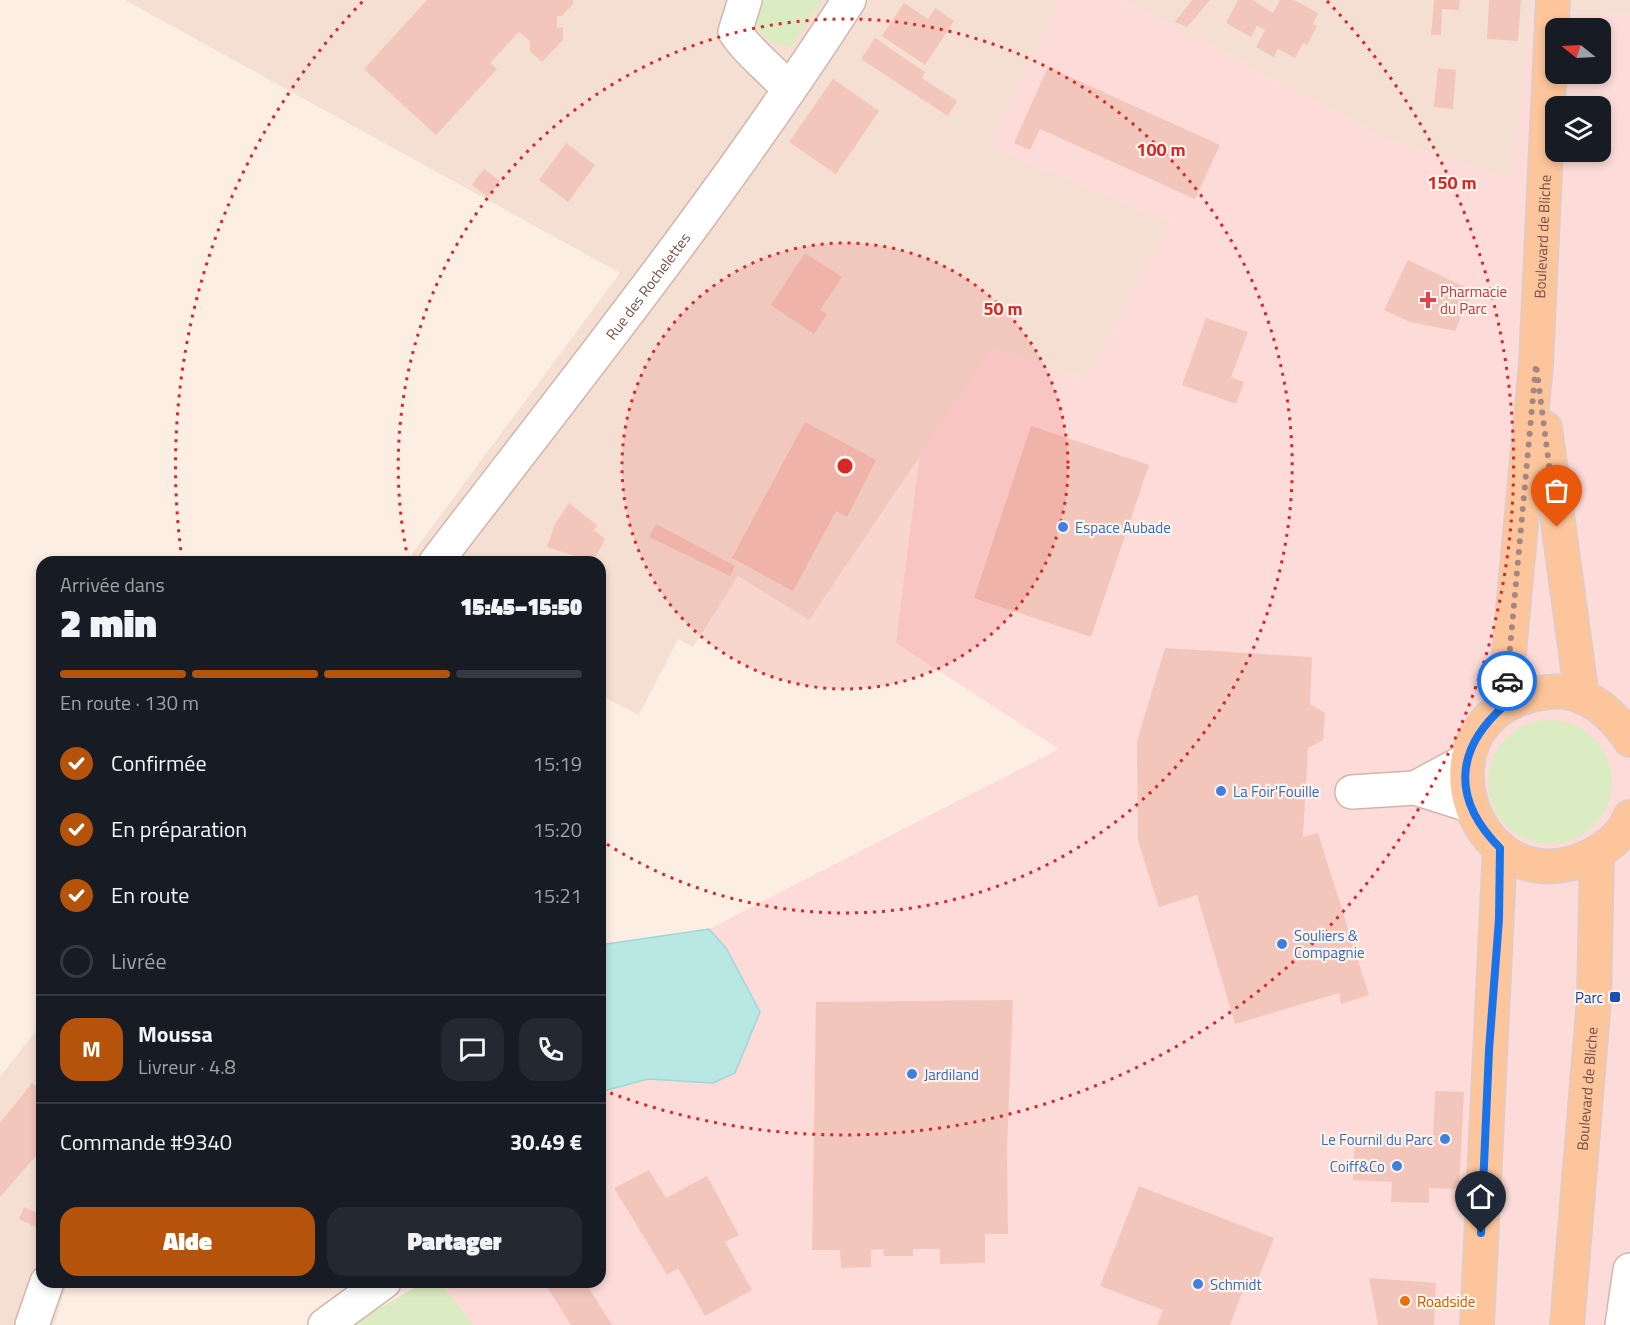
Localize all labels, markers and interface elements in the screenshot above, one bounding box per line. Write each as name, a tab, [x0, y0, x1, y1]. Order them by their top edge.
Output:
north arrow	[1545, 18, 1611, 84]
map controls	[1545, 18, 1611, 162]
button: layers	[1545, 96, 1611, 162]
text: 100 m	[1136, 136, 1186, 163]
text: 150 m	[1427, 169, 1477, 196]
street label: Boulevard de Bliche	[1528, 174, 1556, 299]
street label: Rue des Rochelettes	[600, 227, 696, 344]
place label: Pharmacie du Parc	[1440, 280, 1507, 320]
marker: Pharmacie du Parc	[1421, 293, 1435, 307]
text: 50 m	[983, 295, 1023, 322]
centre of rings	[835, 456, 855, 476]
pin	[1531, 465, 1582, 527]
icon: bag	[1540, 474, 1573, 507]
place label: Espace Aubade	[1075, 516, 1171, 539]
marker: Espace Aubade	[1056, 520, 1070, 534]
text: Arrivée dans	[60, 569, 165, 600]
text: 15:45–15:50	[460, 590, 582, 624]
text: 2 min	[60, 593, 157, 652]
courier	[1477, 651, 1537, 711]
icon: car	[1491, 665, 1524, 698]
text: En route · 130 m	[60, 687, 199, 718]
text: Confirmée	[111, 746, 207, 780]
icon: check	[60, 747, 93, 780]
text: 15:19	[533, 748, 582, 779]
place label: La Foir'Fouille	[1233, 780, 1319, 803]
marker: La Foir'Fouille	[1214, 784, 1228, 798]
text: En préparation	[111, 812, 247, 846]
icon: check	[60, 813, 93, 846]
text: 15:20	[533, 814, 582, 845]
text: En route	[111, 878, 189, 912]
icon: check	[60, 879, 93, 912]
text: 15:21	[533, 880, 582, 911]
place label: Souliers & Compagnie	[1294, 924, 1365, 964]
marker: Souliers & Compagnie	[1275, 937, 1289, 951]
text: Livrée	[111, 944, 167, 978]
place label: Parc	[1575, 986, 1603, 1009]
marker: Parc	[1608, 990, 1622, 1004]
text: Moussa	[138, 1017, 213, 1051]
button: chat	[441, 1018, 504, 1081]
button: phone	[519, 1018, 582, 1081]
street label: Boulevard de Bliche	[1570, 1026, 1603, 1152]
text: M	[82, 1032, 101, 1066]
text: Livreur · 4.8	[138, 1051, 236, 1082]
place label: Jardiland	[924, 1063, 979, 1086]
marker: Jardiland	[905, 1067, 919, 1081]
text: Commande #9340	[60, 1125, 232, 1159]
text: 30.49 €	[510, 1125, 582, 1159]
place label: Le Fournil du Parc	[1321, 1128, 1433, 1151]
marker: Le Fournil du Parc	[1438, 1132, 1452, 1146]
place label: Coiff&Co	[1330, 1155, 1385, 1178]
marker: Coiff&Co	[1390, 1159, 1404, 1173]
pin	[1455, 1171, 1506, 1233]
icon: home	[1464, 1180, 1497, 1213]
button: Aide	[60, 1207, 315, 1276]
button: Partager	[327, 1207, 582, 1276]
place label: Schmidt	[1210, 1273, 1262, 1296]
marker: Schmidt	[1191, 1277, 1205, 1291]
place label: Roadside	[1417, 1290, 1475, 1313]
marker: Roadside	[1398, 1294, 1412, 1308]

